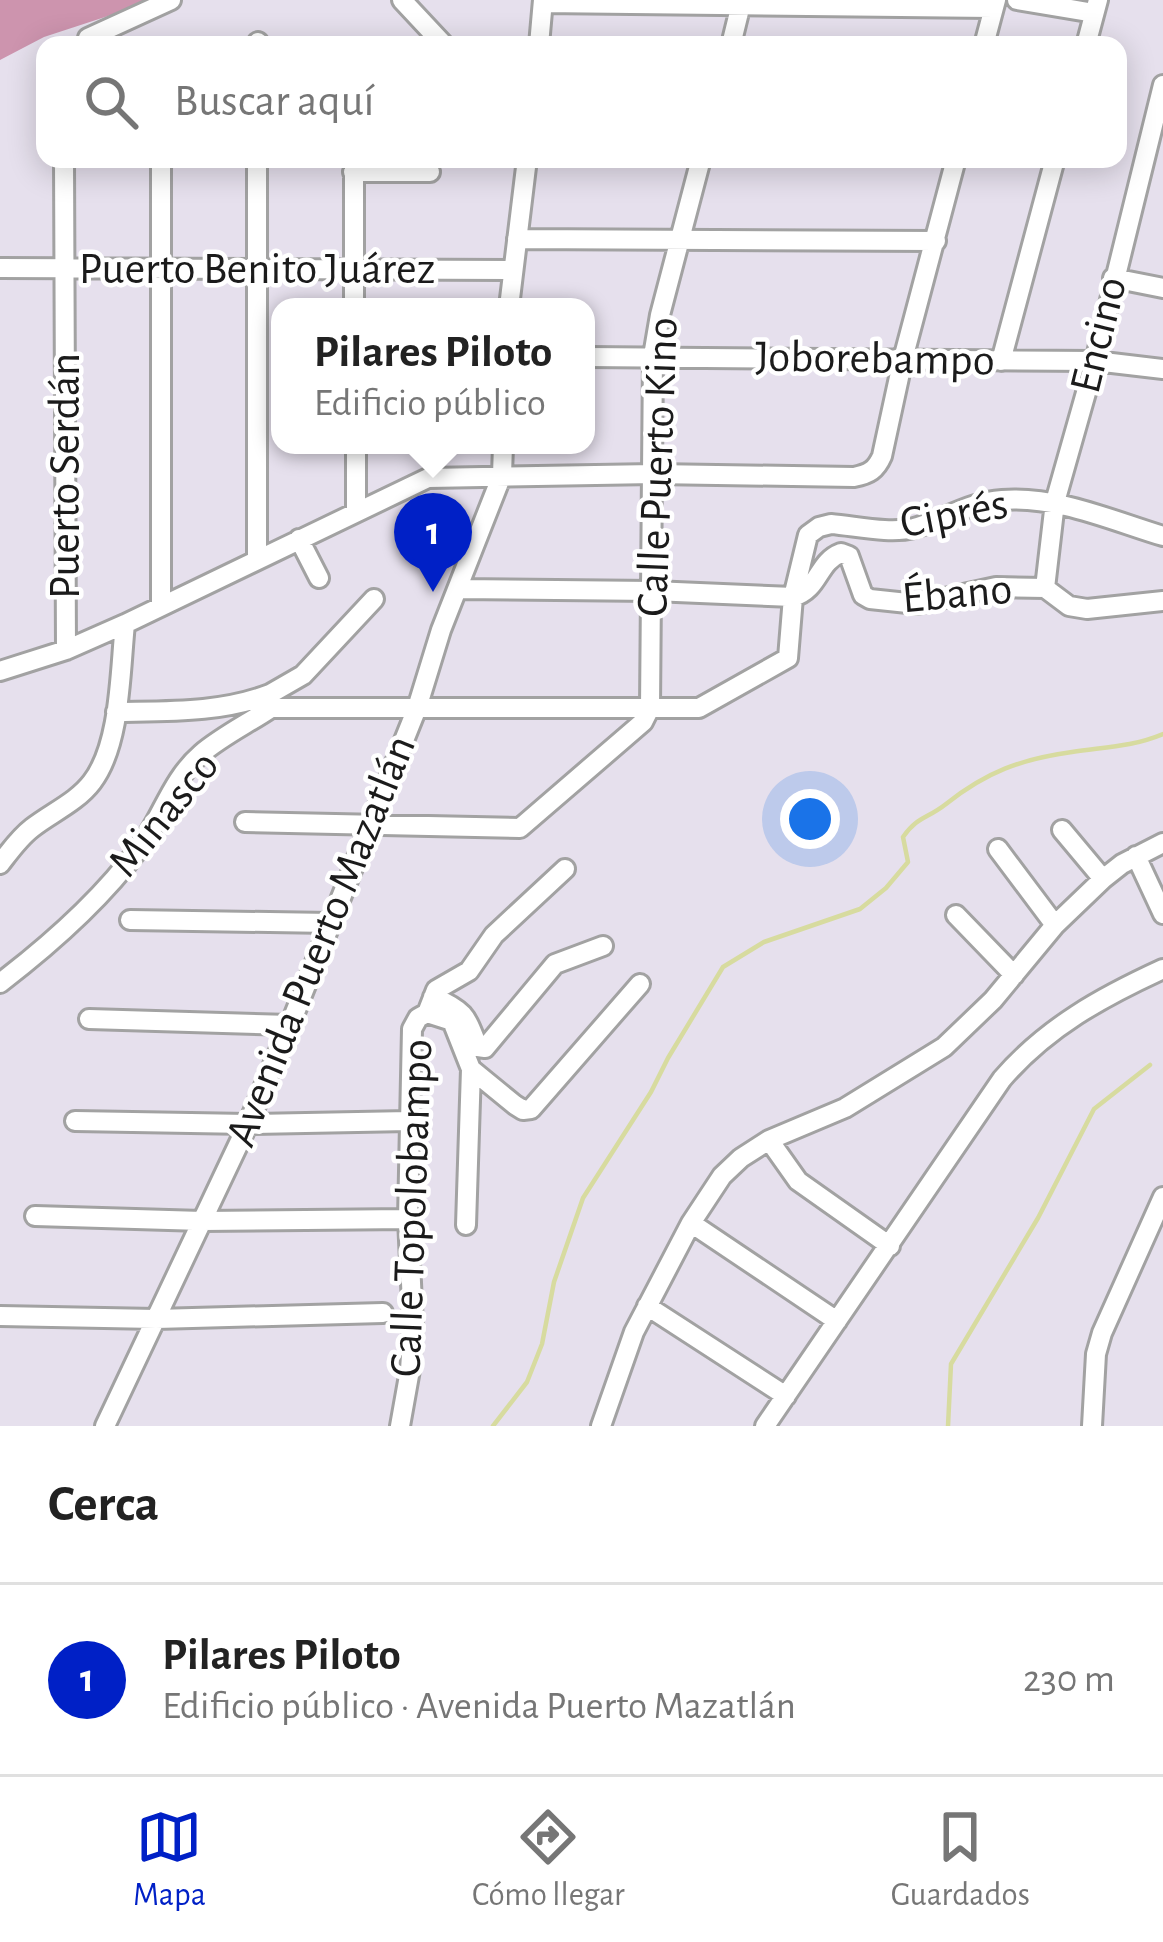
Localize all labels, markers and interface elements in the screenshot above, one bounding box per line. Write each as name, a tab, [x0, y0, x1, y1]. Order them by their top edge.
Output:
search box	[36, 36, 1127, 168]
icon: search	[78, 69, 144, 135]
text: Buscar aquí	[174, 79, 374, 124]
street label: Puerto Benito Juárez	[79, 247, 435, 292]
street label: Encino	[1063, 272, 1135, 398]
popup	[271, 298, 595, 454]
street label: Calle Puerto Kino	[630, 316, 686, 618]
text: Pilares Piloto	[314, 330, 552, 375]
street label: Joborebampo	[755, 334, 995, 384]
street label: Puerto Serdán	[43, 353, 88, 599]
text: Edificio público	[314, 384, 546, 423]
street label: Ciprés	[896, 482, 1012, 546]
pin: 1	[394, 493, 472, 592]
street label: Ébano	[900, 563, 1014, 621]
street label: Avenida Puerto Mazatlán	[218, 729, 424, 1153]
street label: Minasco	[100, 743, 228, 885]
your location	[780, 789, 840, 849]
street label: Calle Topolobampo	[384, 1038, 440, 1378]
text: Cerca	[48, 1479, 159, 1530]
text: Pilares Piloto	[162, 1633, 401, 1678]
text: 1	[80, 1660, 94, 1699]
text: 230 m	[1023, 1660, 1115, 1699]
text: Edificio público · Avenida Puerto Mazatlán	[162, 1687, 796, 1726]
tab: Mapa	[133, 1804, 206, 1916]
tab: Cómo llegar	[472, 1804, 625, 1916]
tab: Guardados	[891, 1804, 1030, 1916]

